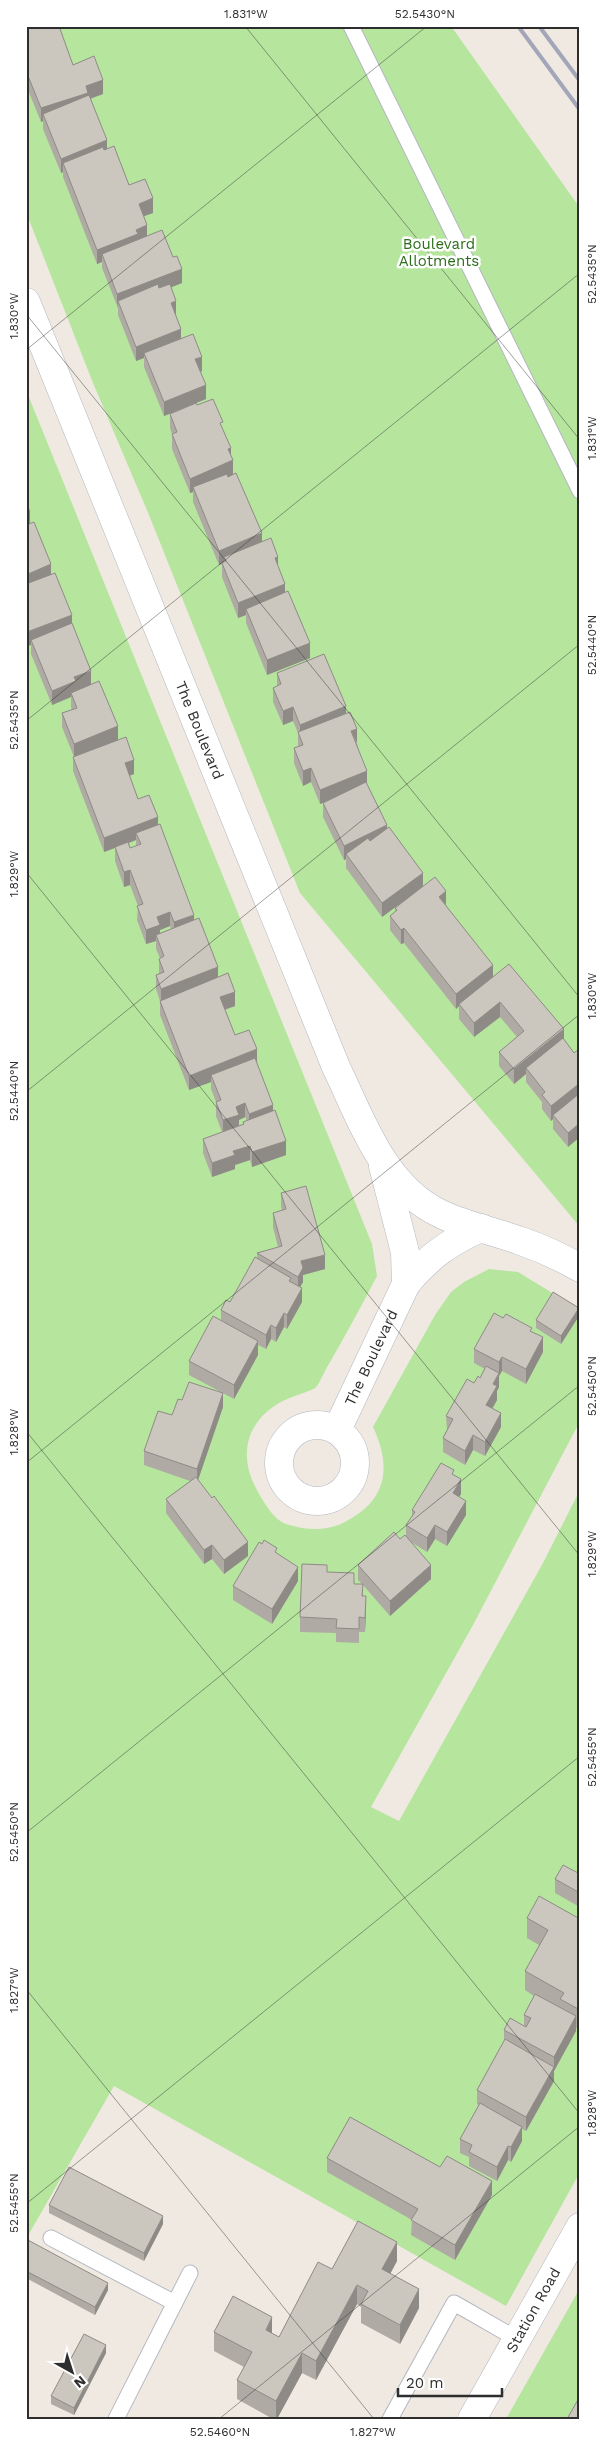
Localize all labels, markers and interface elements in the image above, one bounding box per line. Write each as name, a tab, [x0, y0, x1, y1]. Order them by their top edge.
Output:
text: 1.831°W	[224, 7, 268, 21]
text: 52.5430°N	[395, 7, 455, 21]
park label: Boulevard Allotments	[399, 235, 479, 270]
text: 52.5435°N	[585, 244, 599, 304]
text: 1.830°W	[7, 292, 21, 339]
text: 1.831°W	[585, 416, 599, 460]
text: 52.5440°N	[585, 615, 599, 675]
street label: The Boulevard	[172, 678, 227, 782]
text: 52.5435°N	[7, 690, 21, 750]
text: 1.829°W	[7, 850, 21, 897]
text: 1.830°W	[585, 972, 599, 1019]
text: 52.5440°N	[7, 1061, 21, 1121]
street label: The Boulevard	[341, 1307, 402, 1409]
text: 52.5450°N	[585, 1356, 599, 1416]
text: 1.828°W	[7, 1408, 21, 1455]
text: 1.829°W	[585, 1530, 599, 1577]
text: 52.5455°N	[585, 1727, 599, 1787]
text: 52.5450°N	[7, 1802, 21, 1862]
text: 1.827°W	[7, 1967, 21, 2013]
text: 1.828°W	[585, 2089, 599, 2136]
text: 52.5455°N	[7, 2173, 21, 2233]
street label: Station Road	[502, 2264, 564, 2356]
north arrow	[48, 2348, 98, 2398]
scale bar	[398, 2365, 502, 2397]
text: N	[71, 2373, 89, 2392]
text: 20 m	[406, 2374, 444, 2392]
text: 52.5460°N	[190, 2425, 250, 2439]
text: 1.827°W	[350, 2425, 396, 2439]

